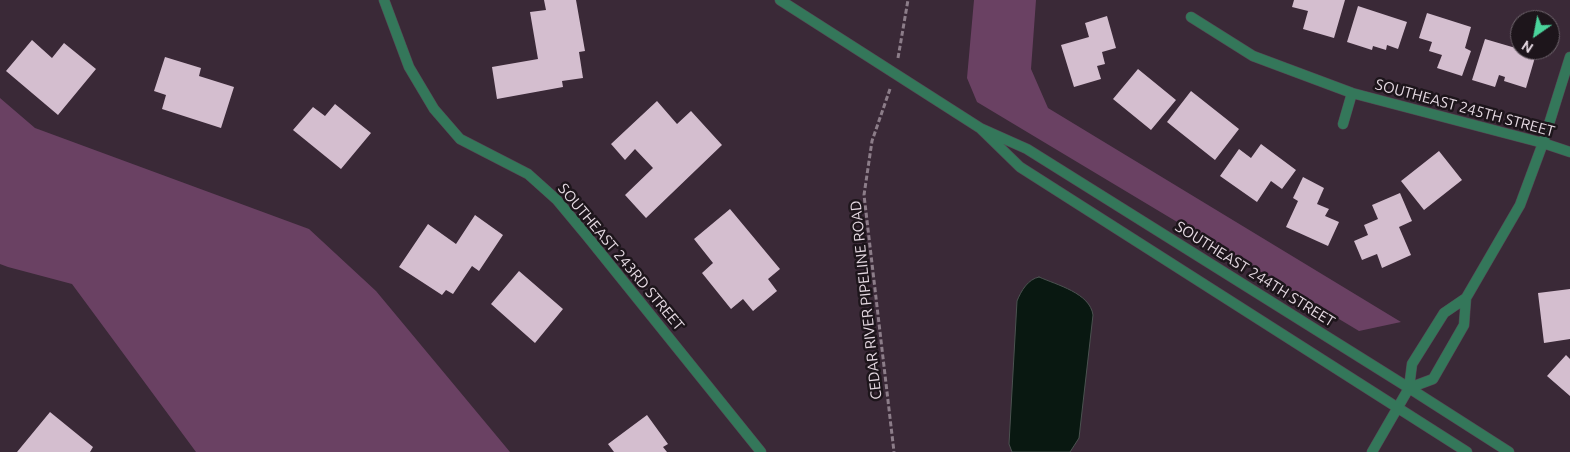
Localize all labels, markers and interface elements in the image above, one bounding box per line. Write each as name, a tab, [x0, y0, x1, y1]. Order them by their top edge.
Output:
north arrow	[1510, 10, 1560, 60]
text: N	[1519, 37, 1536, 56]
street label: SOUTHEAST 245TH STREET	[1373, 75, 1557, 141]
street label: SOUTHEAST 243RD STREET	[554, 180, 688, 334]
street label: CEDAR RIVER PIPELINE ROAD	[847, 200, 885, 400]
street label: SOUTHEAST 244TH STREET	[1172, 217, 1338, 331]

